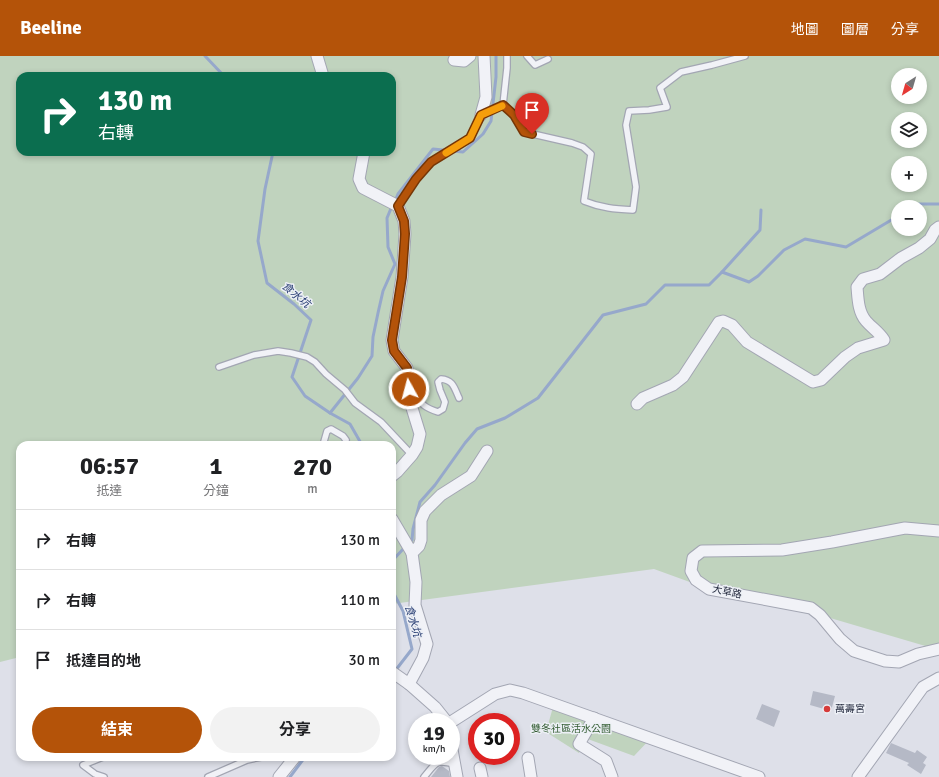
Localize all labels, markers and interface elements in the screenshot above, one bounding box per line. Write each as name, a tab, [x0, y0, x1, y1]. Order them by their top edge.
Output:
text: Beeline	[20, 16, 82, 40]
text: 地圖	[791, 21, 819, 38]
text: 圖層	[841, 21, 869, 38]
text: 分享	[891, 21, 919, 38]
north arrow	[891, 68, 927, 104]
map controls	[891, 68, 927, 236]
text: 130 m	[98, 84, 172, 118]
icon: right	[32, 88, 84, 140]
pin	[515, 93, 549, 134]
icon: arrive	[521, 99, 543, 121]
button: layers	[891, 112, 927, 148]
text: 右轉	[98, 122, 134, 144]
button: +	[891, 156, 927, 192]
button: −	[891, 200, 927, 236]
water label: 食水坑	[279, 279, 314, 312]
position arrow	[388, 368, 430, 410]
text: 06:57	[80, 451, 139, 481]
text: 1	[210, 451, 222, 481]
text: 270	[293, 452, 332, 482]
text: m	[307, 481, 318, 497]
text: 抵達	[96, 483, 123, 499]
text: 分鐘	[203, 483, 229, 499]
icon: right	[32, 529, 54, 551]
text: 130 m	[340, 531, 380, 549]
text: 右轉	[66, 532, 96, 550]
street label: 大草路	[711, 583, 743, 601]
icon: right	[32, 589, 54, 611]
text: 110 m	[340, 591, 380, 609]
text: 右轉	[66, 592, 96, 610]
water label: 食水坑	[402, 603, 424, 641]
icon: arrive	[32, 649, 54, 671]
text: 30 m	[349, 651, 380, 669]
text: 抵達目的地	[66, 652, 141, 670]
place label: 萬壽宮	[835, 703, 865, 715]
marker: 萬壽宮	[822, 704, 832, 714]
button: 結束	[32, 707, 202, 753]
button: 分享	[210, 707, 380, 753]
speed limit sign: 30	[468, 713, 520, 765]
text: 19	[423, 721, 445, 746]
park label: 雙冬社區活水公園	[531, 723, 611, 735]
text: km/h	[423, 743, 445, 755]

